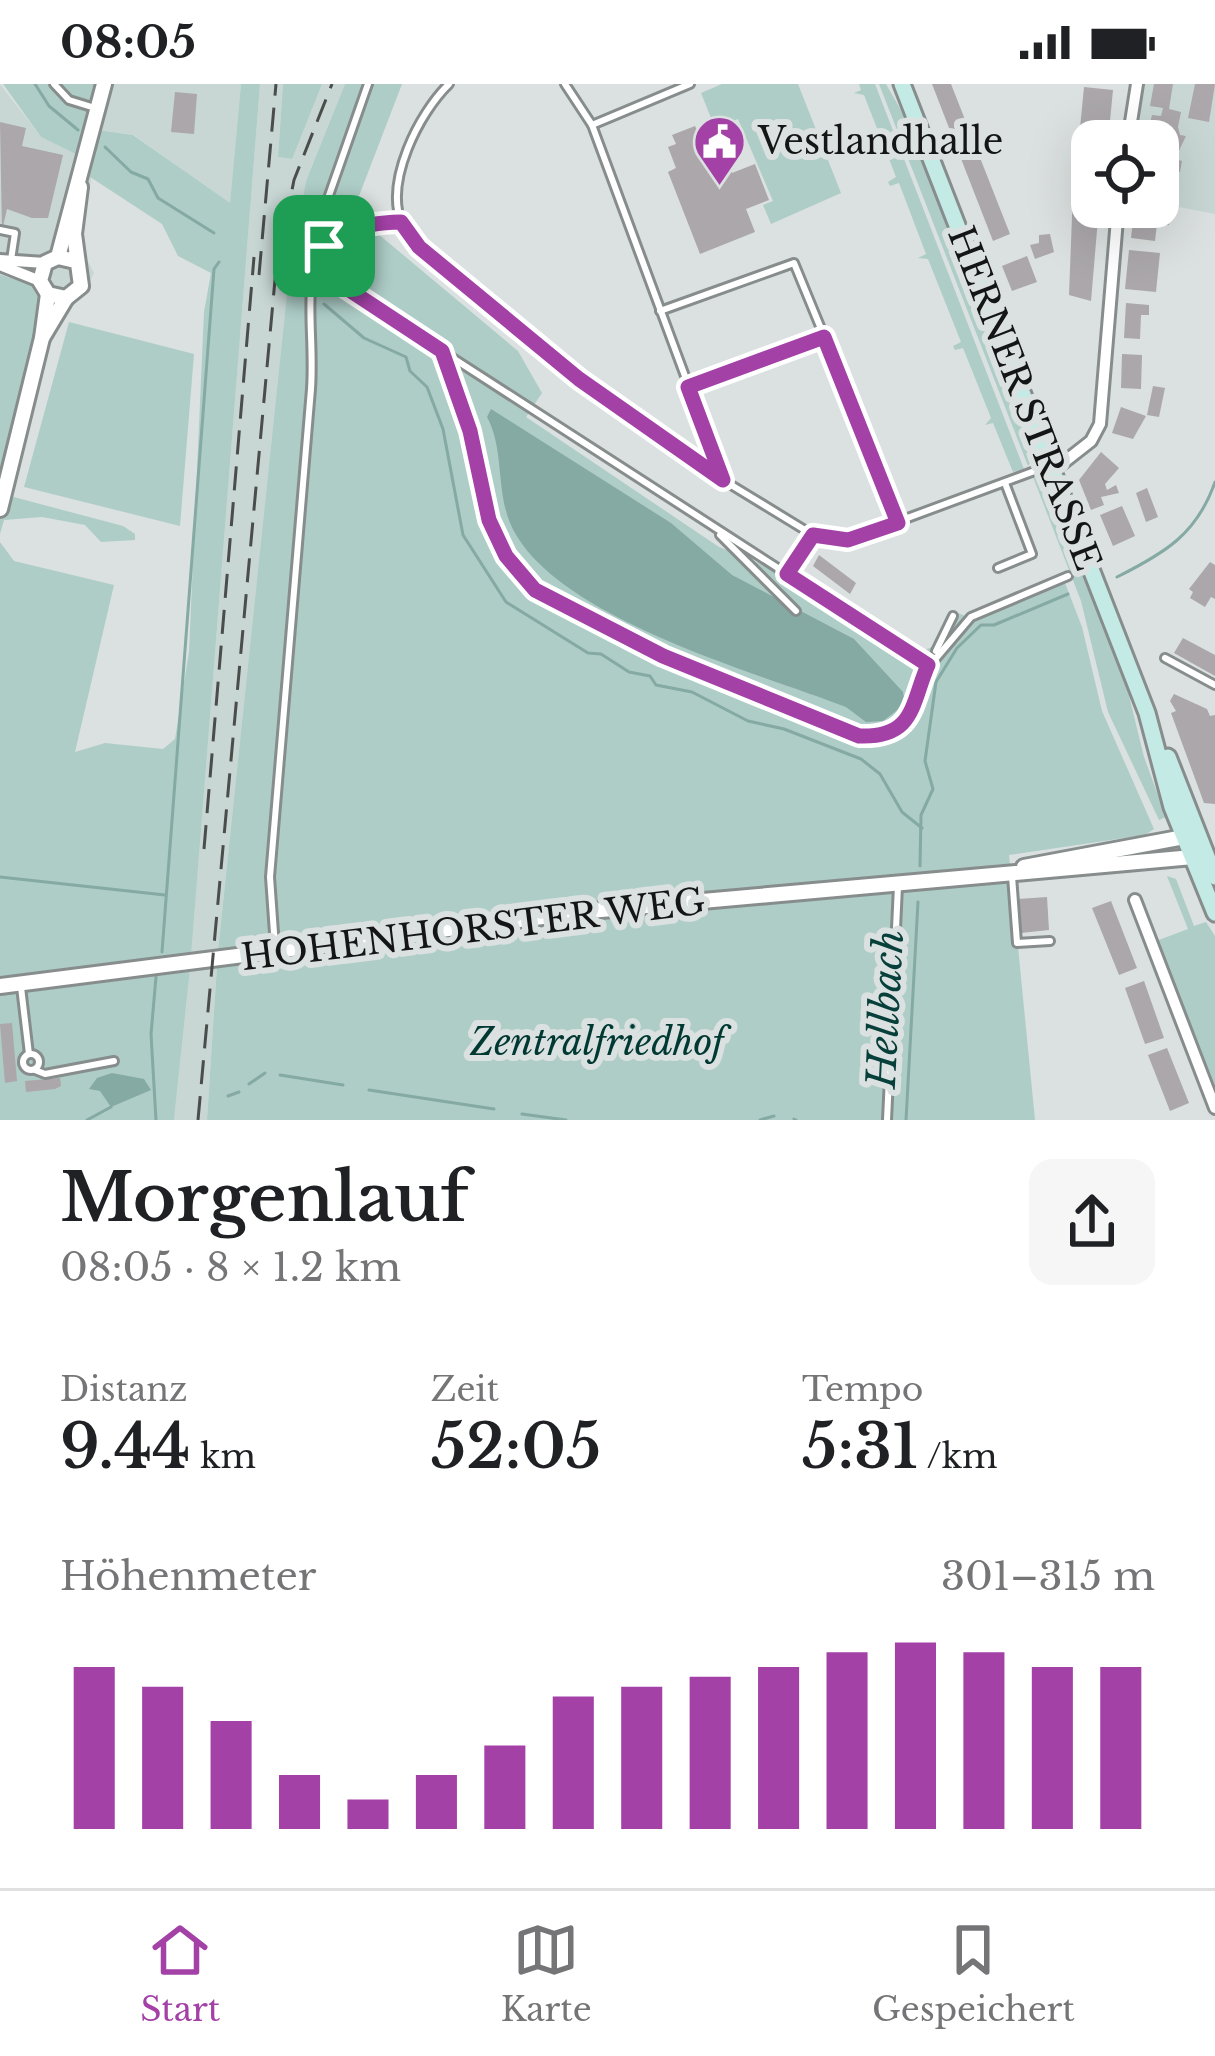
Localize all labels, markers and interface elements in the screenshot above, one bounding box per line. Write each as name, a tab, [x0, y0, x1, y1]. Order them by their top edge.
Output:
text: 08:05	[60, 14, 196, 70]
public building icon: Vestlandhalle	[691, 113, 747, 187]
place label: Vestlandhalle	[757, 119, 1003, 164]
map controls	[1071, 120, 1179, 228]
button: locate	[1071, 120, 1179, 228]
pin	[273, 195, 375, 297]
icon: arrive	[291, 213, 357, 279]
street label: HERNER STRASSE	[938, 220, 1111, 576]
street label: HOHENHORSTER WEG	[239, 879, 708, 980]
water label: Hellbach	[857, 928, 914, 1092]
park label: Zentralfriedhof	[469, 1020, 732, 1065]
text: Morgenlauf	[60, 1157, 469, 1239]
button: share	[1029, 1159, 1155, 1285]
text: 08:05 · 8 × 1.2 km	[60, 1243, 401, 1292]
text: Distanz	[60, 1369, 187, 1410]
text: Zeit	[431, 1369, 499, 1410]
text: Tempo	[802, 1369, 923, 1410]
text: 9.44	[60, 1410, 191, 1484]
text: 52:05	[431, 1410, 601, 1484]
text: 5:31	[802, 1410, 918, 1484]
text: km	[191, 1436, 256, 1477]
text: /km	[918, 1436, 997, 1477]
text: Höhenmeter	[60, 1552, 316, 1601]
text: 301–315 m	[941, 1552, 1155, 1601]
tab: Start	[140, 1917, 220, 2030]
tab: Karte	[501, 1917, 592, 2030]
tab: Gespeichert	[872, 1917, 1075, 2030]

